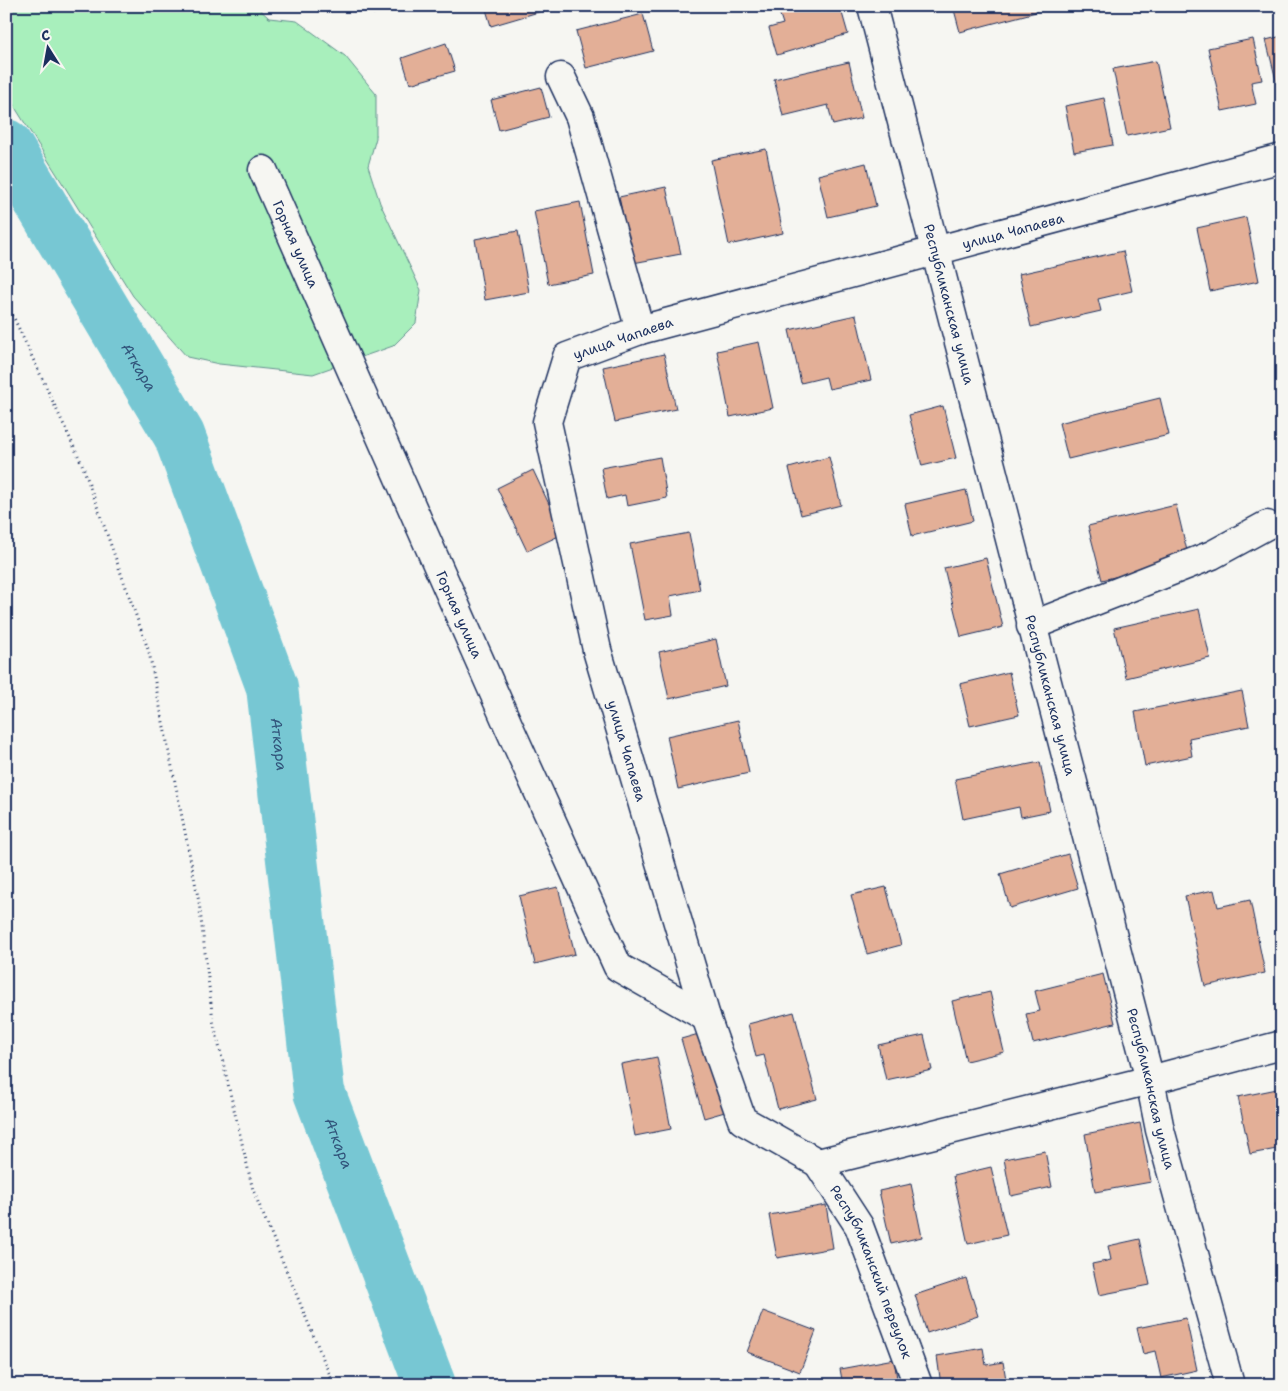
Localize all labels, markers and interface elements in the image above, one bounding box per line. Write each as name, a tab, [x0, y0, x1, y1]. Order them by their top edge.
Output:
north arrow	[22, 22, 72, 72]
text: С	[40, 26, 51, 45]
street label: Горная улица	[269, 198, 323, 291]
street label: улица Чапаева	[960, 209, 1066, 253]
street label: Республиканская улица	[920, 222, 979, 387]
street label: улица Чапаева	[571, 312, 676, 364]
water label: Аткара	[116, 339, 161, 395]
street label: Горная улица	[432, 568, 487, 661]
street label: Республиканская улица	[1021, 613, 1080, 778]
street label: улица Чапаева	[603, 698, 651, 804]
water label: Аткара	[266, 717, 292, 772]
street label: Республиканская улица	[1123, 1006, 1179, 1171]
water label: Аткара	[320, 1115, 357, 1172]
street label: Республиканский переулок	[826, 1182, 917, 1362]

